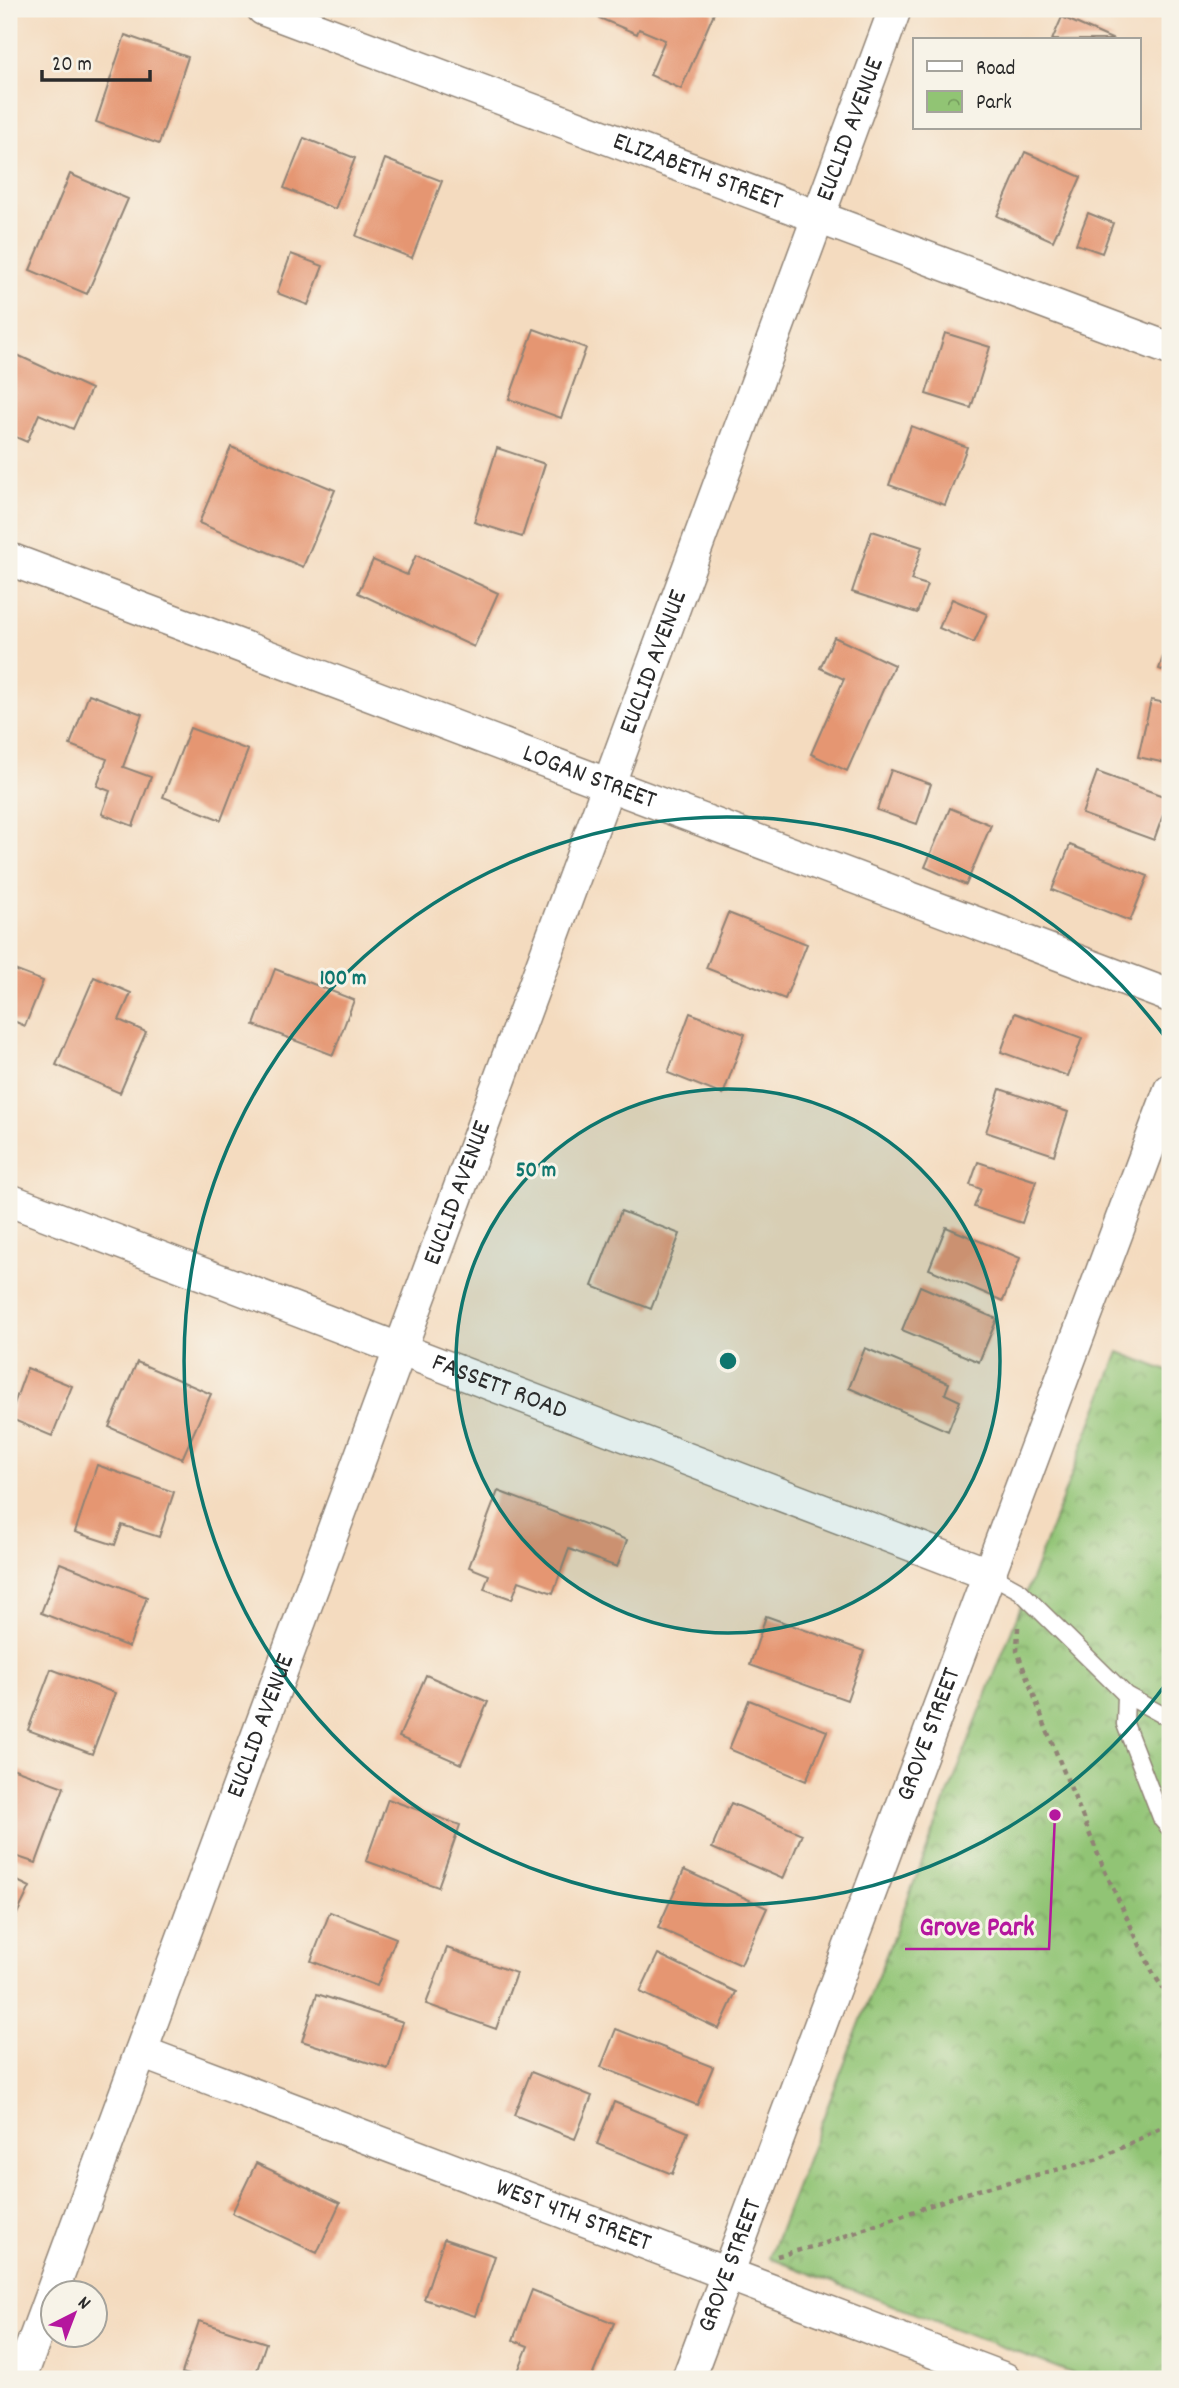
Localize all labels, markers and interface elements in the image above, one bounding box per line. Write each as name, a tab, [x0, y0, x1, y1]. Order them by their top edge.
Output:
scale bar	[42, 38, 150, 82]
legend	[913, 38, 1140, 130]
text: 20 m	[52, 51, 92, 81]
street label: EUCLID AVENUE	[807, 52, 894, 207]
text: Road	[976, 55, 1015, 85]
text: Park	[976, 89, 1012, 119]
street label: ELIZABETH STREET	[607, 123, 788, 221]
street label: EUCLID AVENUE	[610, 585, 697, 740]
street label: LOGAN STREET	[517, 735, 662, 820]
text: 100 m	[320, 965, 366, 995]
street label: EUCLID AVENUE	[414, 1116, 501, 1270]
text: 50 m	[516, 1157, 556, 1187]
street label: FASSETT ROAD	[426, 1345, 573, 1430]
centre of rings	[716, 1349, 740, 1373]
street label: EUCLID AVENUE	[218, 1649, 305, 1803]
street label: GROVE STREET	[887, 1662, 971, 1806]
callout: Grove Park	[905, 1900, 1049, 1949]
text: Grove Park	[919, 1910, 1035, 1950]
street label: WEST 4TH STREET	[490, 2169, 657, 2262]
street label: GROVE STREET	[689, 2193, 772, 2338]
north arrow	[38, 2280, 108, 2350]
text: N	[71, 2291, 96, 2317]

